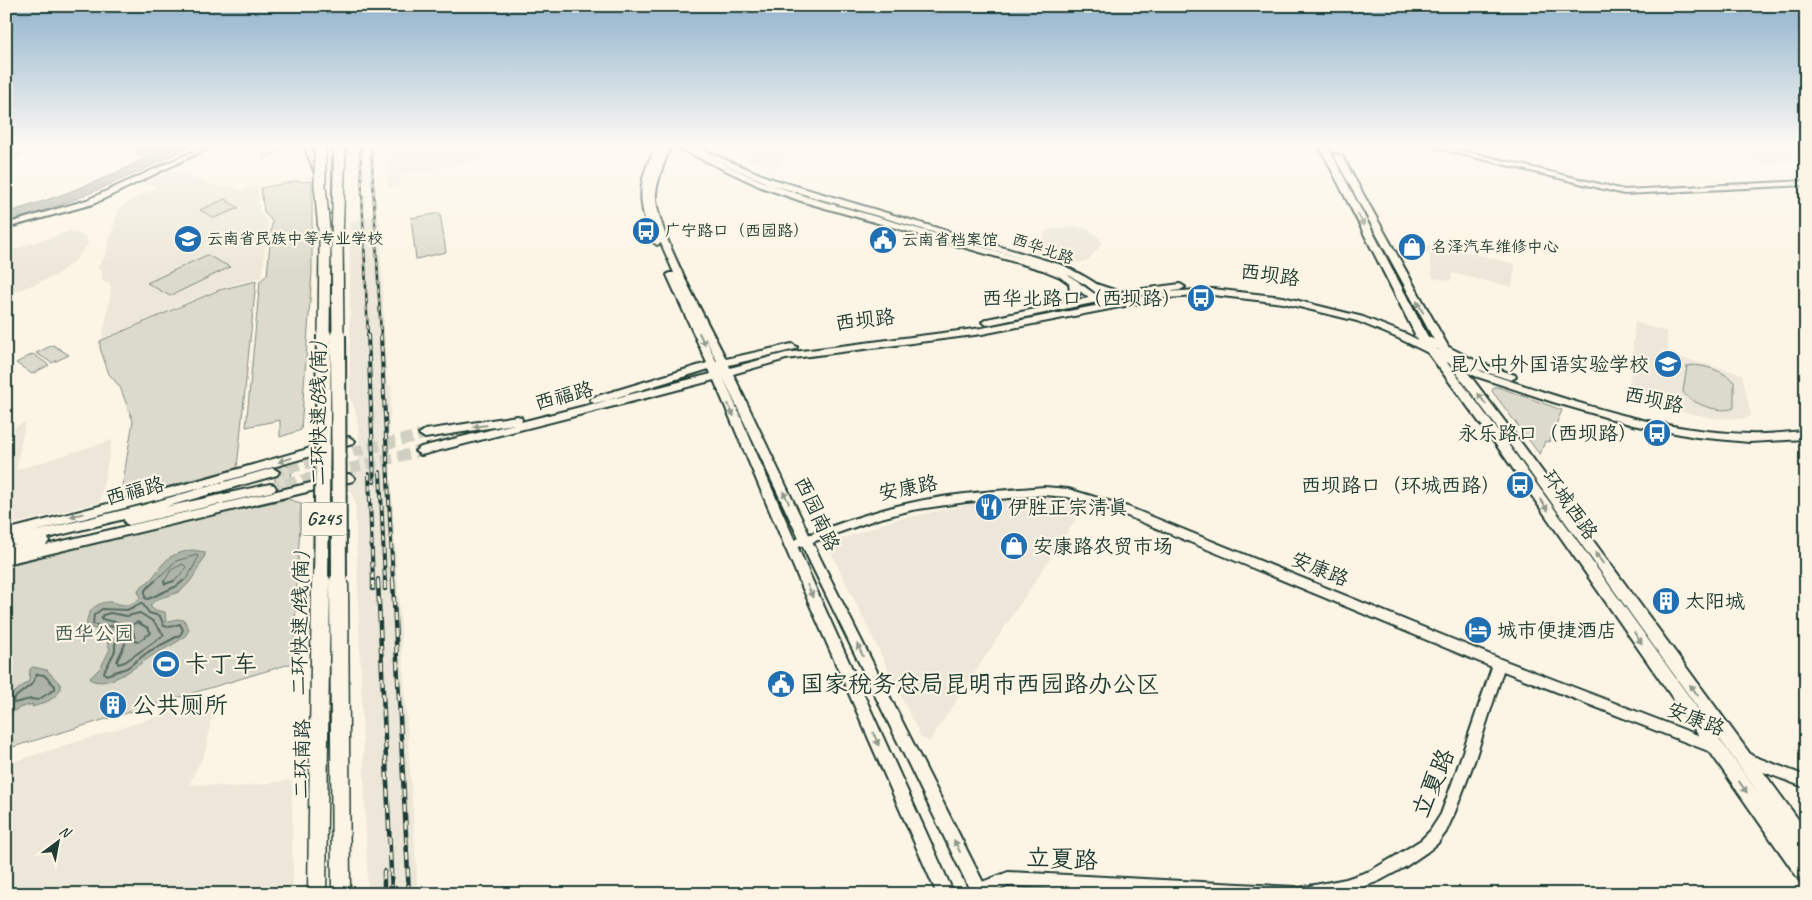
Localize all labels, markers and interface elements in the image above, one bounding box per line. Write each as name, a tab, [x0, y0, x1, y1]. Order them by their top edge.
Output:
one-way arrow	[1357, 212, 1365, 227]
bus stop icon: 广宁路口（西园路）	[631, 216, 661, 246]
place label: 广宁路口（西园路）	[665, 221, 809, 241]
school or university icon: 云南省民族中等专业学校	[173, 224, 203, 254]
public building icon: 云南省档案馆	[868, 225, 898, 255]
place label: 云南省民族中等专业学校	[207, 229, 383, 249]
street label: 西华北路	[1009, 229, 1077, 269]
place label: 云南省档案馆	[902, 230, 998, 250]
shop icon: 名泽汽车维修中心	[1397, 232, 1427, 262]
place label: 名泽汽车维修中心	[1431, 237, 1559, 257]
street label: 西坝路	[1239, 258, 1302, 292]
bus stop icon: 西华北路口（西坝路）	[1186, 283, 1216, 313]
place label: 西华北路口（西坝路）	[982, 286, 1182, 311]
one-way arrow	[1416, 300, 1424, 314]
street label: 西坝路	[834, 304, 897, 336]
one-way arrow	[698, 331, 706, 346]
street label: 二环快速B线(南)	[306, 341, 331, 486]
school or university icon: 昆八中外国语实验学校	[1653, 349, 1683, 379]
place label: 昆八中外国语实验学校	[1449, 352, 1649, 377]
street label: 西福路	[532, 376, 597, 416]
street label: 西坝路	[1622, 382, 1687, 419]
one-way arrow	[1477, 393, 1488, 406]
one-way arrow	[727, 403, 735, 417]
bus stop icon: 永乐路口（西坝路）	[1642, 418, 1672, 448]
place label: 永乐路口（西坝路）	[1458, 421, 1638, 446]
one-way arrow	[472, 422, 488, 430]
one-way arrow	[278, 456, 293, 464]
street label: 环城西路	[1537, 465, 1604, 546]
street label: 安康路	[876, 470, 941, 506]
bus stop icon: 西坝路口（环城西路）	[1505, 470, 1535, 500]
street label: 西福路	[103, 471, 168, 511]
street label: 西园南路	[789, 472, 846, 556]
place label: 西坝路口（环城西路）	[1301, 473, 1501, 498]
one-way arrow	[781, 490, 789, 504]
restaurant icon: 伊胜正宗清真	[974, 492, 1004, 522]
place label: 伊胜正宗清真	[1008, 495, 1128, 520]
one-way arrow	[1539, 498, 1549, 512]
road number: G245	[302, 502, 346, 536]
one-way arrow	[70, 511, 85, 519]
shop icon: 安康路农贸市场	[999, 531, 1029, 561]
place label: 安康路农贸市场	[1033, 534, 1173, 559]
street label: 安康路	[1288, 546, 1353, 592]
street label: 二环快速A线(南)	[286, 551, 314, 696]
one-way arrow	[1594, 552, 1604, 565]
one-way arrow	[807, 584, 815, 598]
building icon: 太阳城	[1651, 586, 1681, 616]
place label: 太阳城	[1685, 589, 1745, 614]
hotel icon: 城市便捷酒店	[1463, 615, 1493, 645]
place label: 城市便捷酒店	[1497, 618, 1617, 643]
park label: 西华公园	[54, 621, 134, 646]
one-way arrow	[1633, 631, 1643, 645]
one-way arrow	[856, 643, 864, 657]
sports icon: 卡丁车	[151, 649, 181, 679]
place label: 卡丁车	[185, 649, 257, 679]
public building icon: 国家税务总局昆明市西园路办公区	[766, 669, 796, 699]
place label: 国家税务总局昆明市西园路办公区	[800, 669, 1160, 699]
one-way arrow	[1689, 683, 1699, 697]
building icon: 公共厕所	[98, 690, 128, 720]
place label: 公共厕所	[132, 690, 228, 720]
street label: 安康路	[1664, 697, 1729, 742]
street label: 二环南路	[289, 718, 315, 799]
one-way arrow	[873, 732, 881, 746]
street label: 立夏路	[1405, 744, 1461, 822]
one-way arrow	[1738, 780, 1748, 794]
north arrow	[32, 818, 82, 868]
text: N	[56, 822, 75, 842]
one-way arrow	[953, 839, 961, 853]
street label: 立夏路	[1025, 842, 1099, 876]

